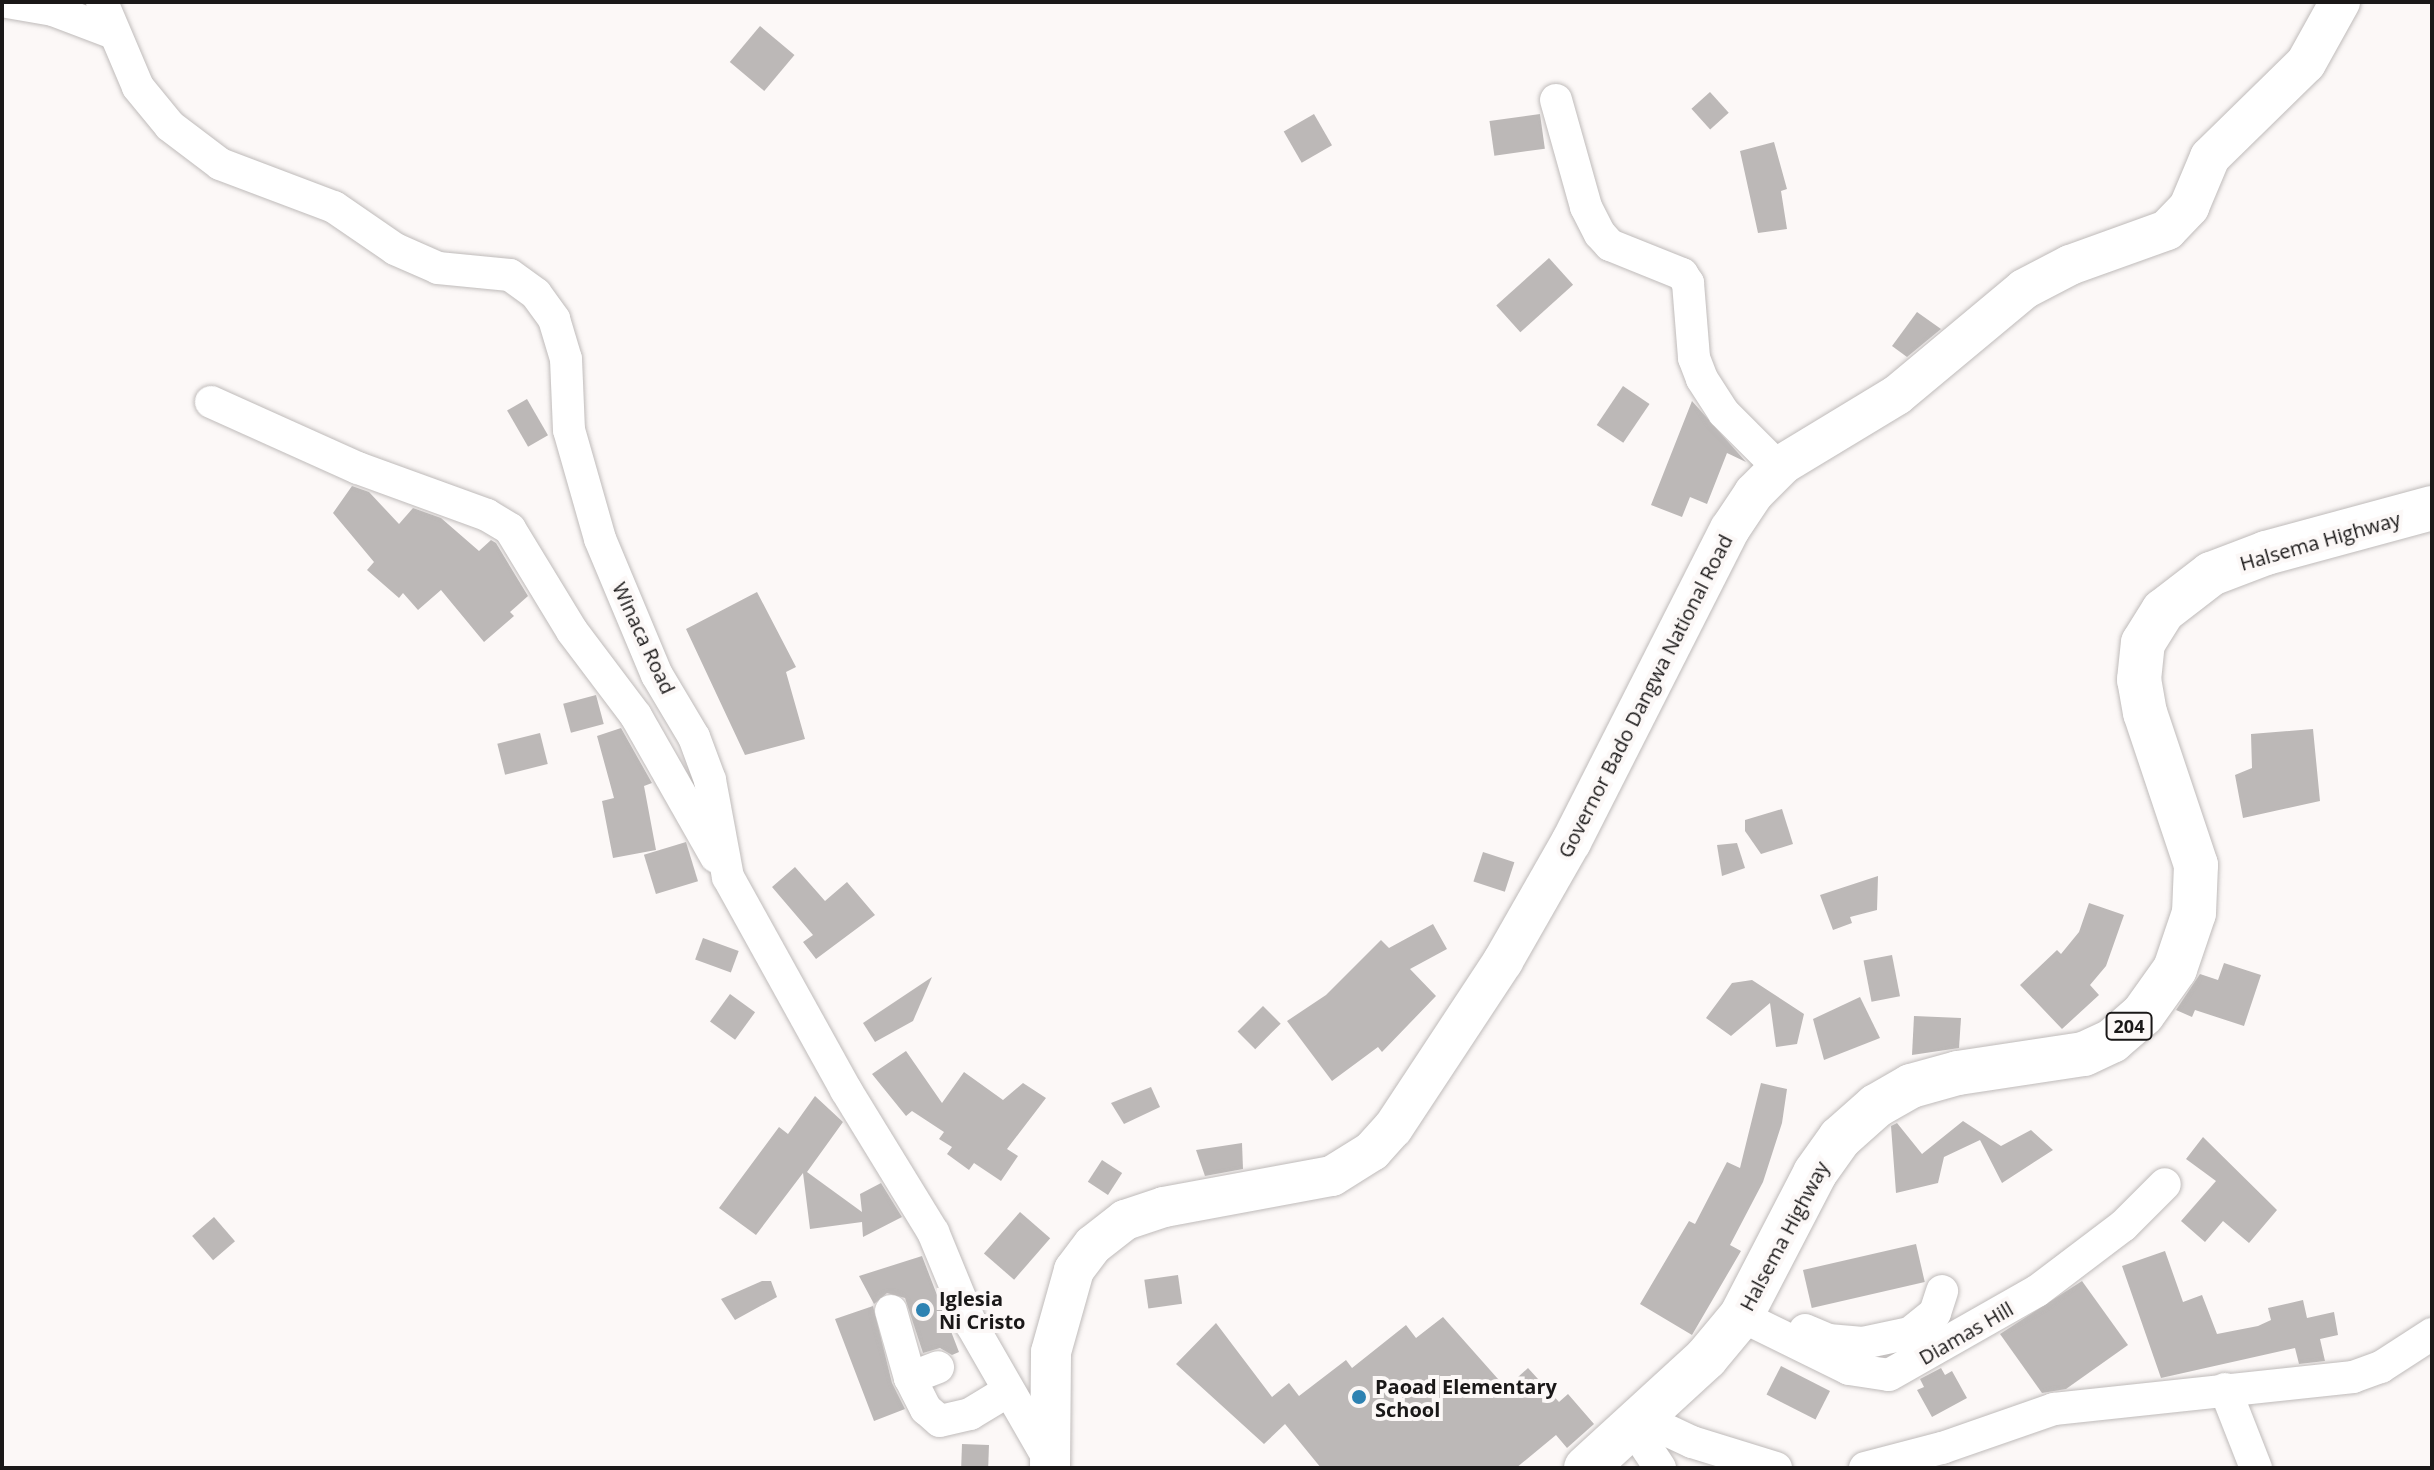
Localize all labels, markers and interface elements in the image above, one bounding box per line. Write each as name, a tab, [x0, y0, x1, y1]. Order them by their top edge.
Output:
street label: Halsema Highway	[2237, 507, 2403, 575]
street label: Governor Bado Dangwa National Road	[1553, 530, 1737, 862]
street label: Winaca Road	[608, 578, 680, 698]
road number: 204	[2105, 1012, 2153, 1040]
street label: Halsema Highway	[1734, 1157, 1834, 1315]
place label: Iglesia Ni Cristo	[939, 1286, 1025, 1333]
street label: Diamas Hill	[1915, 1296, 2017, 1370]
marker: Iglesia Ni Cristo	[914, 1301, 932, 1319]
place label: Paoad Elementary School	[1375, 1374, 1557, 1421]
marker: Paoad Elementary School	[1350, 1388, 1368, 1406]

